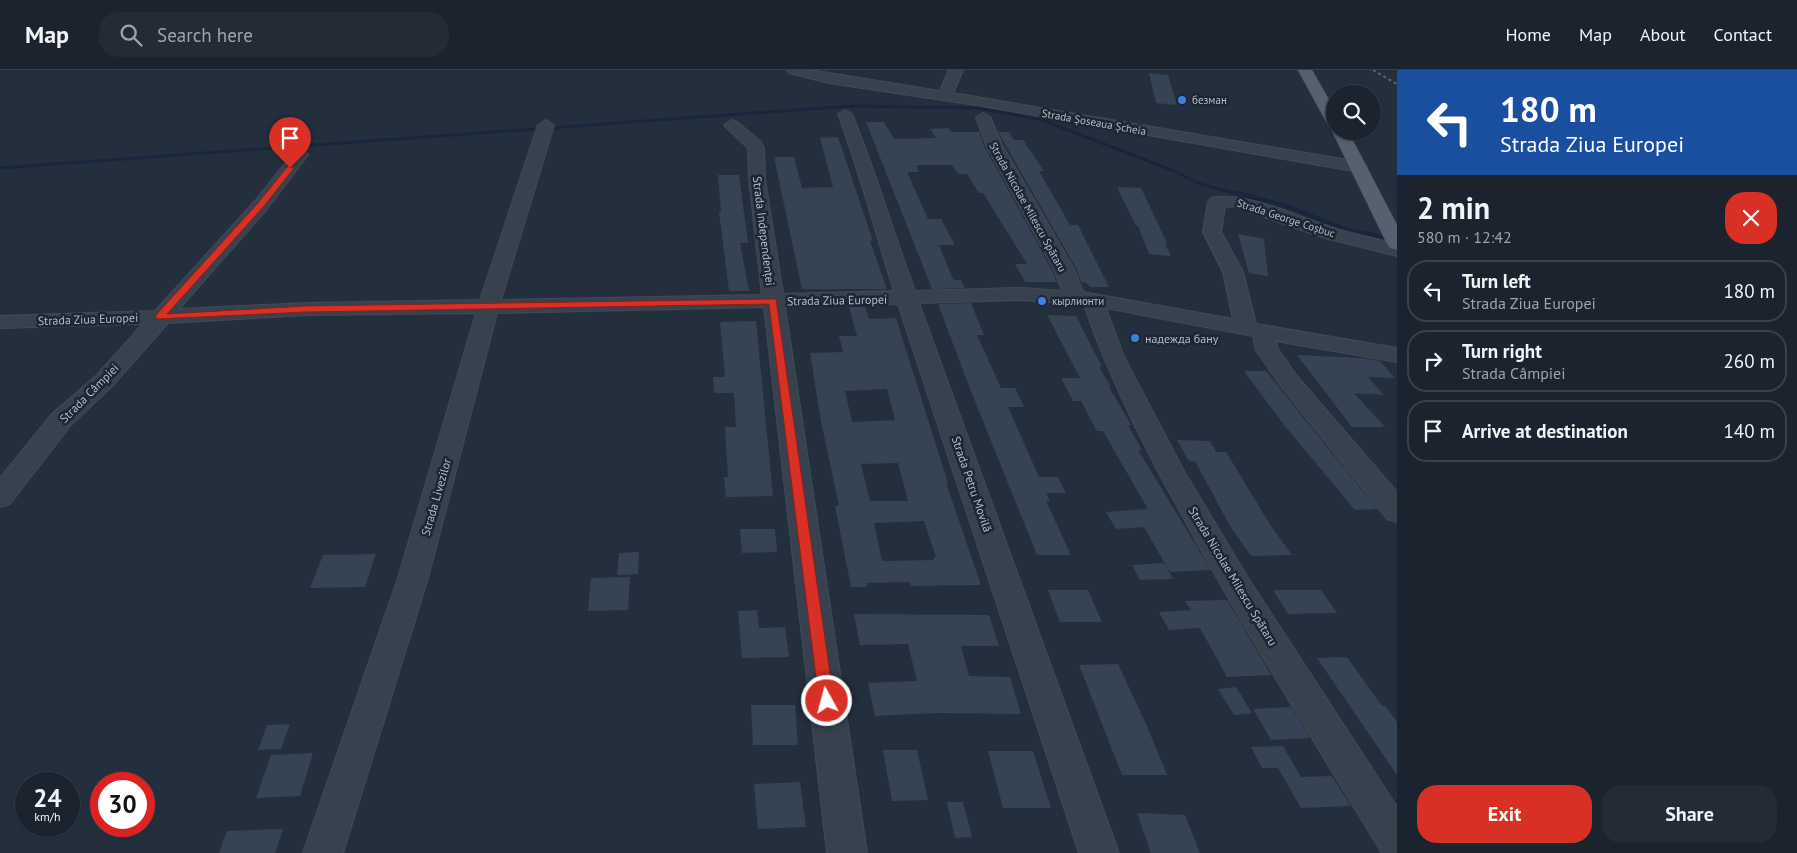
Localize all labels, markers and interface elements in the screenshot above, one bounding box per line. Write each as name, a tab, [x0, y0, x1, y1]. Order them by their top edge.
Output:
search box	[99, 12, 449, 57]
text: Map	[25, 19, 69, 50]
icon: search	[117, 21, 145, 49]
text: Search here	[157, 23, 253, 47]
text: Home	[1505, 23, 1551, 46]
text: Map	[1579, 23, 1612, 46]
text: About	[1640, 23, 1686, 46]
text: Contact	[1714, 23, 1772, 46]
map controls	[1326, 85, 1381, 140]
button: search	[1326, 85, 1381, 140]
text: 180 m	[1500, 86, 1597, 132]
icon: left	[1417, 90, 1482, 155]
place label: безман	[1192, 93, 1227, 107]
marker: безман	[1176, 94, 1188, 106]
street label: Strada Șoseaua Șcheia	[1041, 106, 1147, 138]
pin	[269, 117, 311, 168]
icon: arrive	[276, 124, 304, 152]
text: Strada Ziua Europei	[1500, 130, 1684, 158]
street label: Strada Nicolae Milescu Spătaru	[986, 140, 1070, 274]
street label: Strada Independenței	[750, 175, 778, 287]
text: 2 min	[1417, 188, 1490, 227]
button: close	[1725, 192, 1777, 244]
street label: Strada George Coșbuc	[1235, 195, 1337, 241]
text: 580 m · 12:42	[1417, 227, 1512, 247]
text: Turn left	[1462, 269, 1531, 293]
icon: left	[1419, 277, 1447, 305]
text: 180 m	[1723, 279, 1775, 303]
street label: Strada Ziua Europei	[787, 292, 887, 308]
text: Strada Ziua Europei	[1462, 293, 1596, 313]
place label: кырлионти	[1052, 294, 1104, 308]
marker: кырлионти	[1036, 295, 1048, 307]
street label: Strada Ziua Europei	[38, 310, 138, 328]
place label: надежда бану	[1145, 331, 1219, 346]
marker: надежда бану	[1129, 332, 1141, 344]
text: Turn right	[1462, 339, 1542, 363]
icon: right	[1419, 347, 1447, 375]
text: 260 m	[1723, 349, 1775, 373]
street label: Strada Câmpiei	[56, 360, 122, 426]
text: Strada Câmpiei	[1462, 363, 1566, 383]
icon: arrive	[1419, 417, 1447, 445]
text: Arrive at destination	[1462, 419, 1628, 443]
text: 140 m	[1723, 419, 1775, 443]
street label: Strada Petru Movilă	[949, 434, 995, 534]
street label: Strada Livezilor	[418, 457, 454, 537]
street label: Strada Nicolae Milescu Spătaru	[1185, 504, 1281, 648]
position arrow	[800, 674, 852, 726]
speed limit sign: 30	[90, 772, 155, 837]
text: 24	[33, 782, 62, 814]
button: Exit	[1417, 785, 1592, 843]
button: Share	[1602, 785, 1777, 843]
text: km/h	[34, 809, 61, 824]

